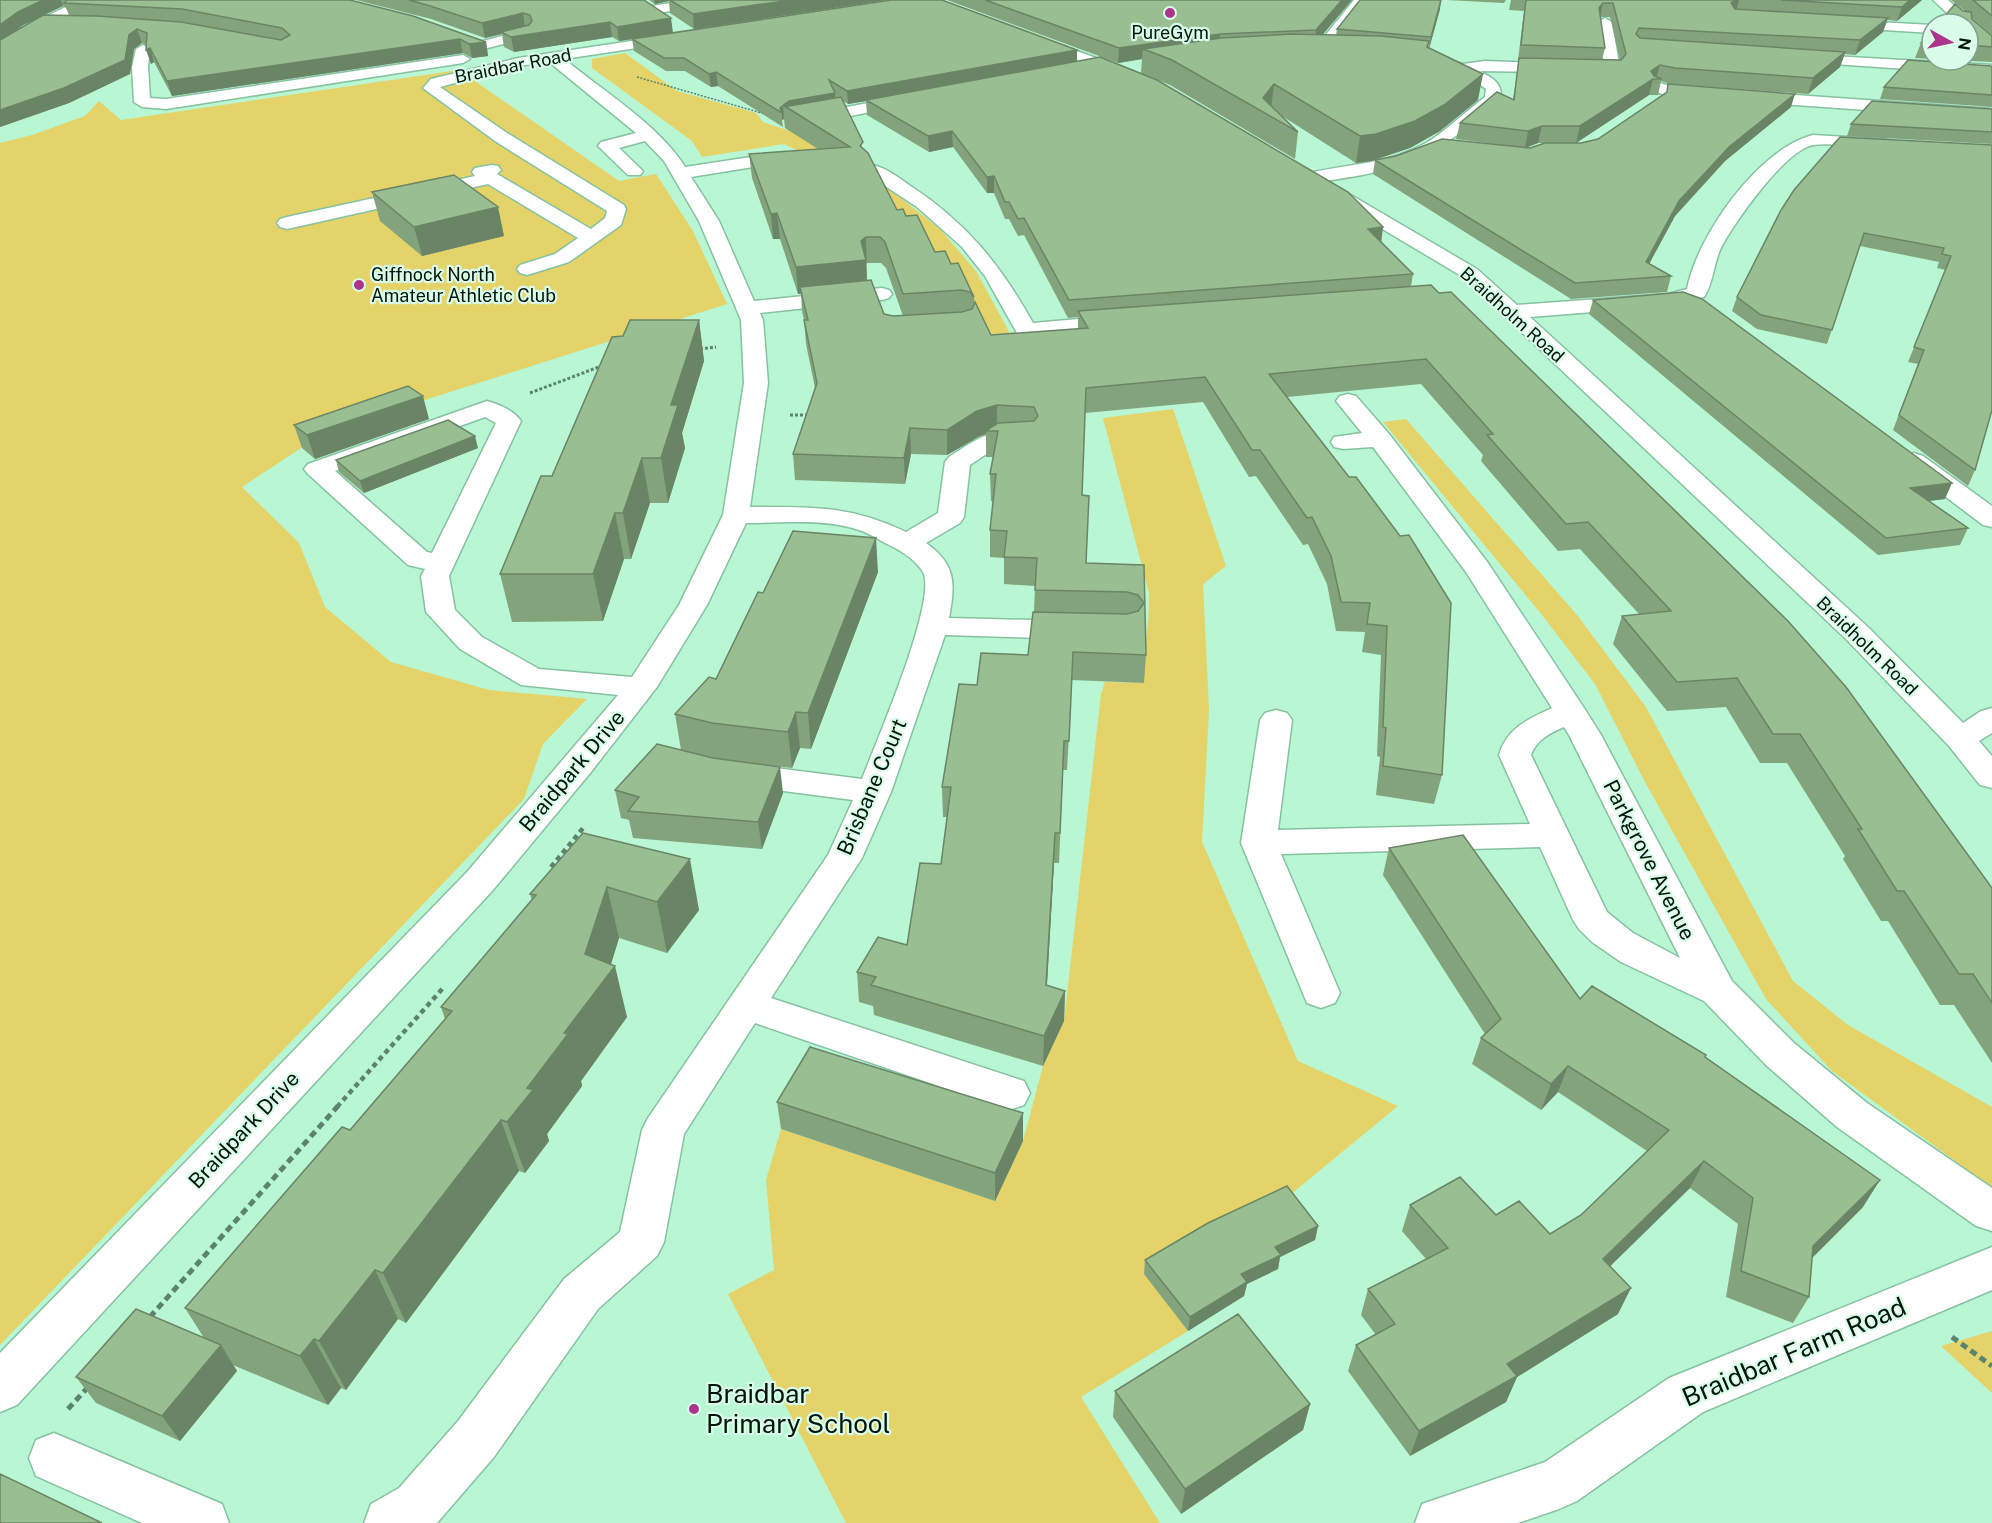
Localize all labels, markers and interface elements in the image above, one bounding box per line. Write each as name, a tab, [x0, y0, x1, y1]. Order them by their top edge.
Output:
marker: PureGym	[1163, 6, 1177, 20]
north arrow	[1920, 12, 1980, 72]
place label: PureGym	[1131, 22, 1209, 43]
text: N	[1954, 36, 1975, 52]
street label: Braidbar Road	[453, 44, 573, 87]
street label: Braidholm Road	[1456, 262, 1569, 367]
place label: Giffnock North Amateur Athletic Club	[371, 264, 556, 306]
marker: Giffnock North Amateur Athletic Club	[352, 278, 366, 292]
street label: Braidholm Road	[1812, 592, 1922, 699]
street label: Braidpark Drive	[514, 705, 630, 836]
street label: Brisbane Court	[832, 715, 912, 859]
street label: Parkgrove Avenue	[1598, 775, 1701, 944]
street label: Braidpark Drive	[183, 1066, 304, 1193]
street label: Braidbar Farm Road	[1677, 1290, 1910, 1413]
place label: Braidbar Primary School	[706, 1378, 890, 1439]
marker: Braidbar Primary School	[687, 1402, 701, 1416]

